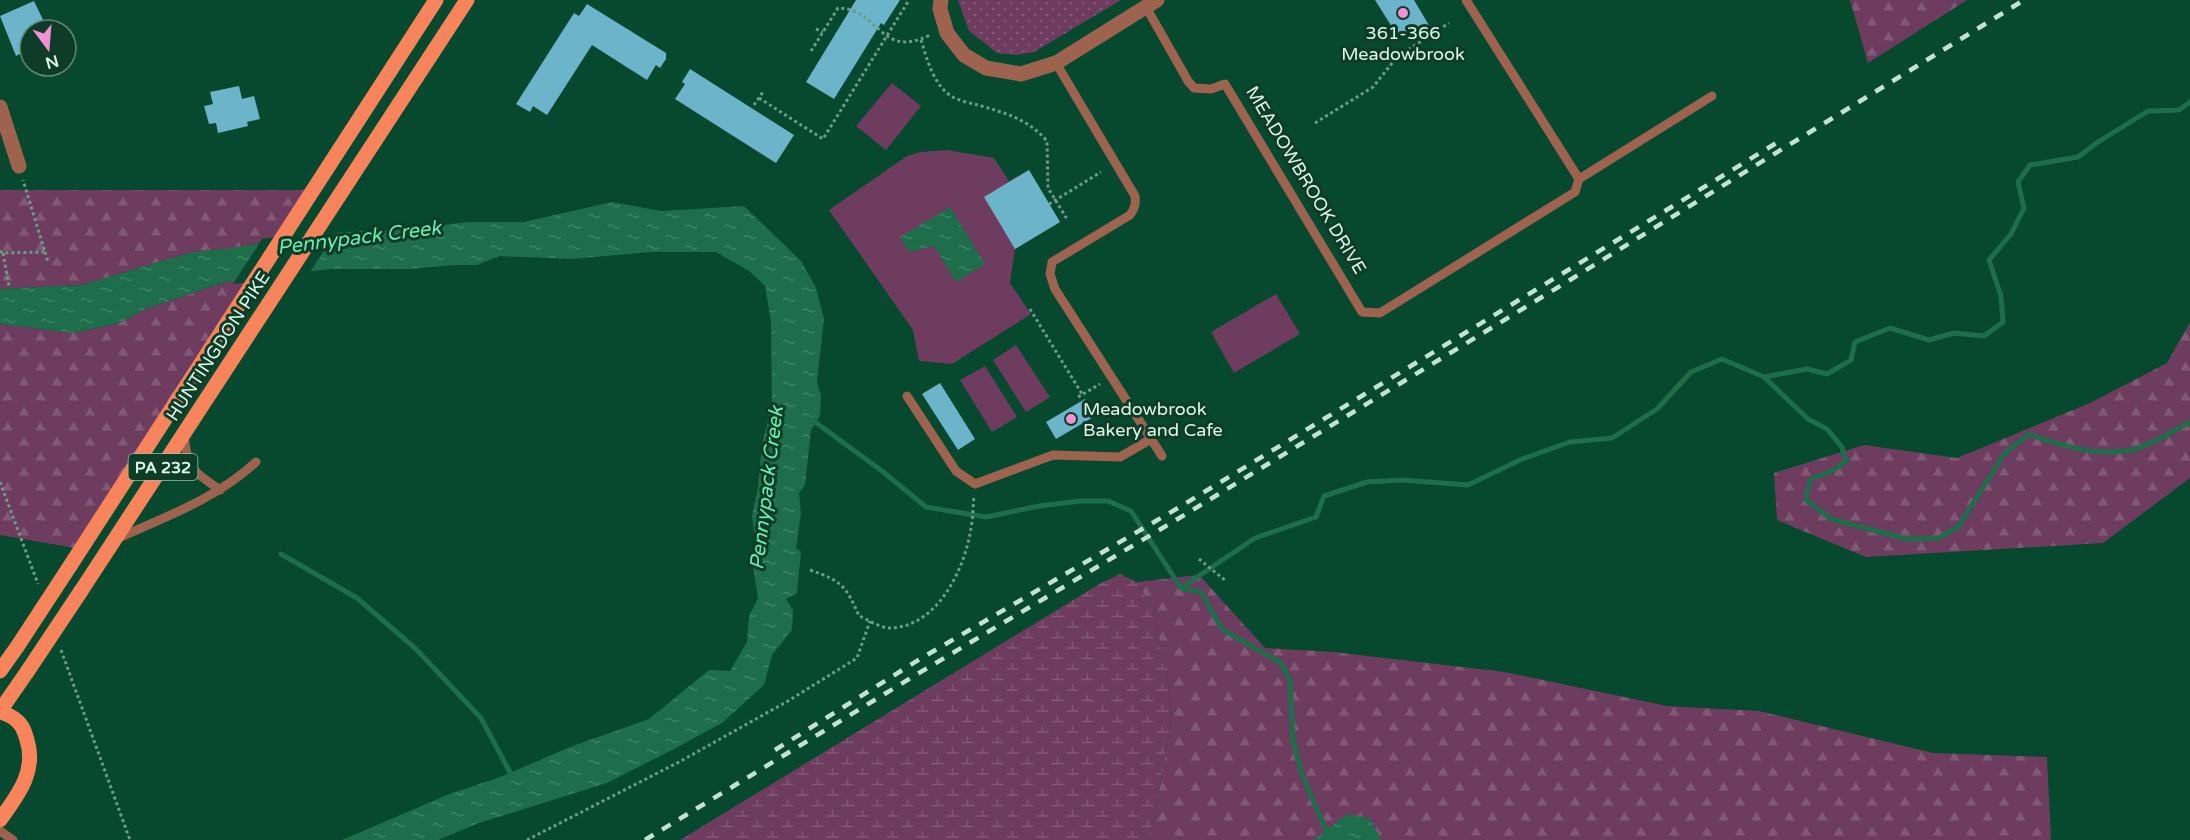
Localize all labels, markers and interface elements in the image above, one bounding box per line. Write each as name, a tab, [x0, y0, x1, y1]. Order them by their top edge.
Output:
marker: 361-366 Meadowbrook	[1396, 6, 1410, 20]
north arrow	[18, 18, 78, 78]
place label: 361-366 Meadowbrook	[1341, 22, 1465, 65]
text: N	[43, 50, 61, 73]
street label: MEADOWBROOK DRIVE	[1241, 82, 1371, 278]
water label: Pennypack Creek	[276, 216, 444, 260]
street label: HUNTINGDON PIKE	[161, 267, 275, 425]
place label: Meadowbrook Bakery and Cafe	[1083, 398, 1223, 441]
water label: Pennypack Creek	[745, 403, 789, 571]
marker: Meadowbrook Bakery and Cafe	[1064, 412, 1078, 426]
road number: PA 232	[128, 454, 198, 480]

